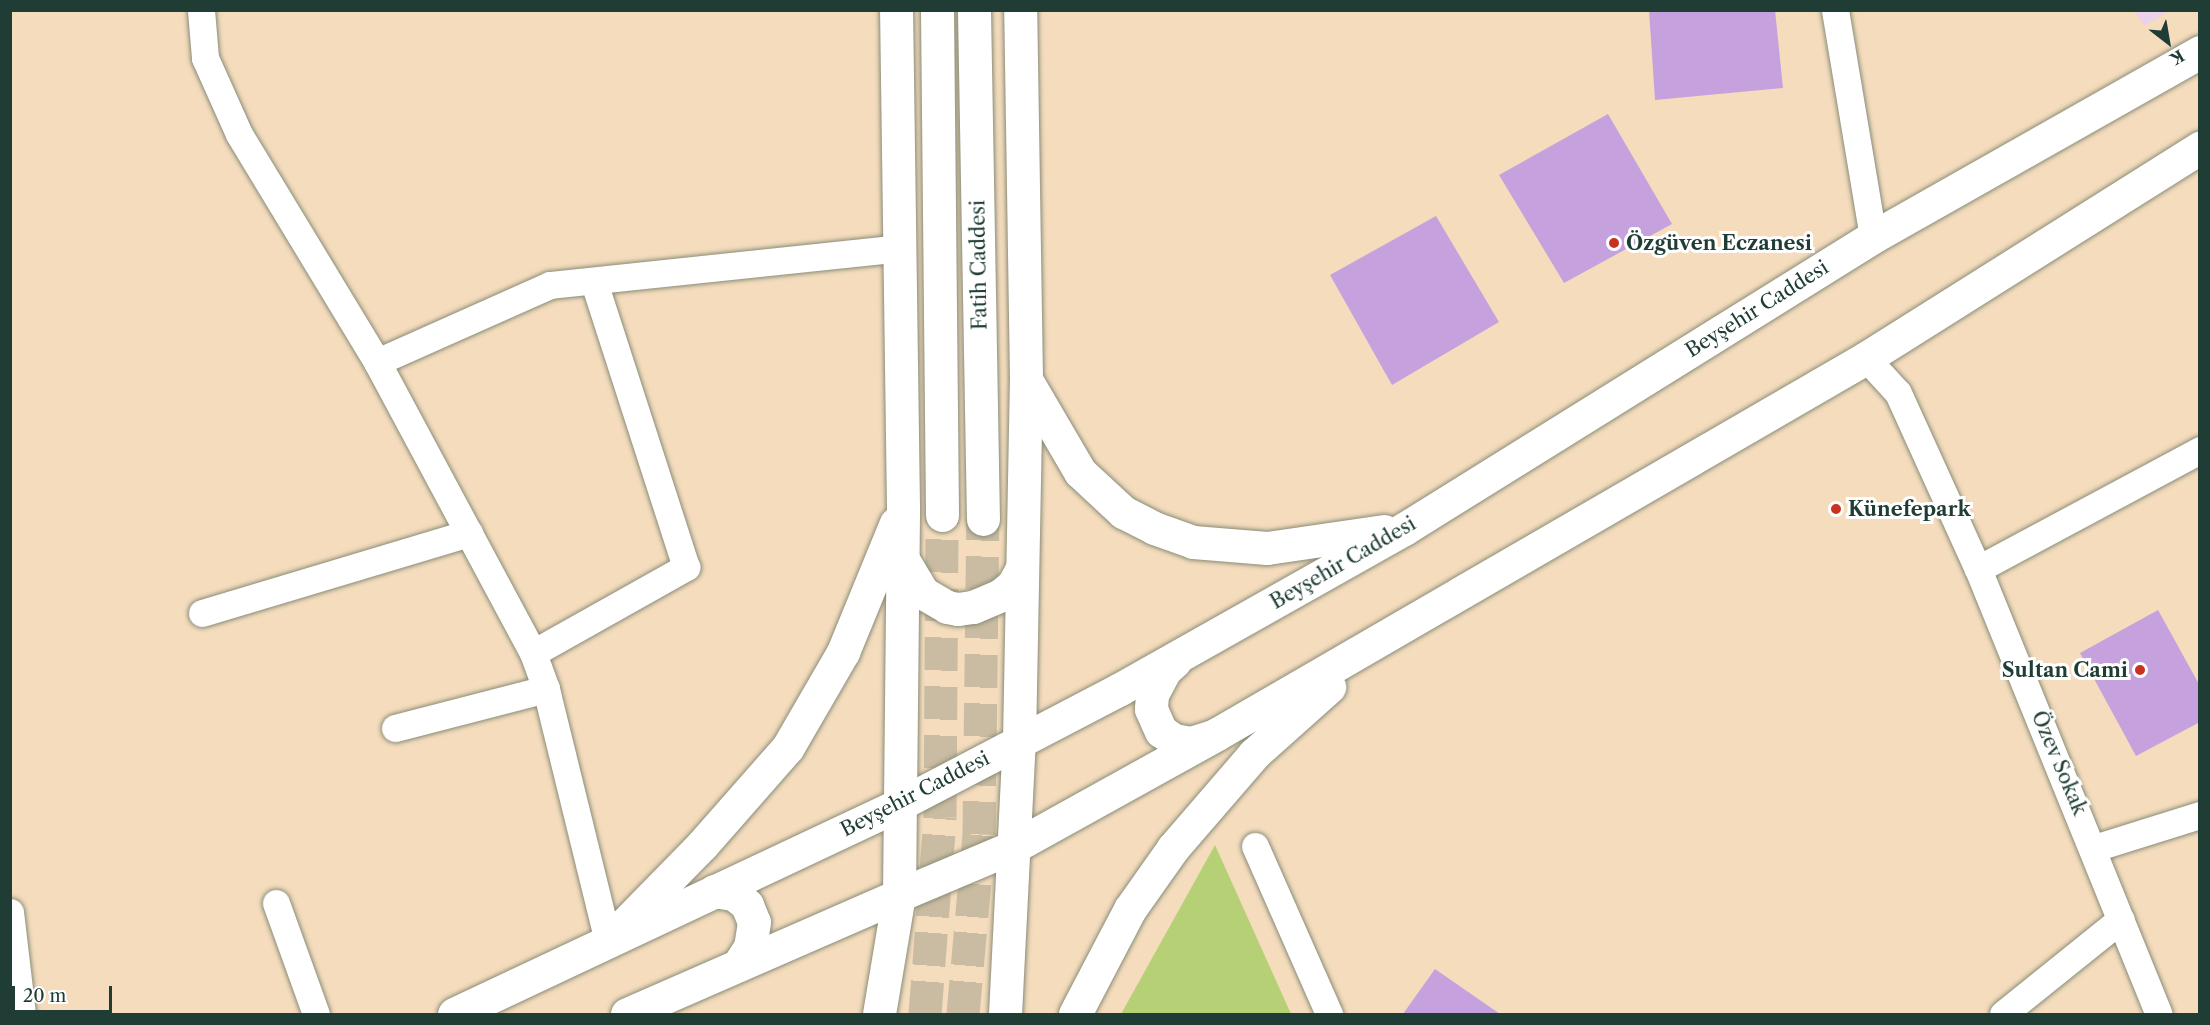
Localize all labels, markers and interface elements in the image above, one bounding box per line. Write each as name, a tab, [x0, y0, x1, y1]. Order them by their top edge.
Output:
north arrow	[2138, 12, 2198, 72]
text: K	[2167, 46, 2188, 69]
street label: Fatih Caddesi	[966, 200, 992, 330]
place label: Özgüven Eczanesi	[1626, 231, 1812, 255]
marker: Özgüven Eczanesi	[1607, 236, 1621, 250]
street label: Beyşehir Caddesi	[1681, 255, 1833, 363]
place label: Künefepark	[1848, 497, 1971, 521]
marker: Künefepark	[1829, 502, 1843, 516]
street label: Beyşehir Caddesi	[1266, 512, 1420, 614]
place label: Sultan Cami	[2002, 658, 2128, 682]
marker: Sultan Cami	[2133, 663, 2147, 677]
street label: Özev Sokak	[2026, 707, 2092, 819]
street label: Beyşehir Caddesi	[836, 746, 994, 842]
scale bar	[15, 974, 116, 1012]
text: 20 m	[23, 985, 66, 1007]

